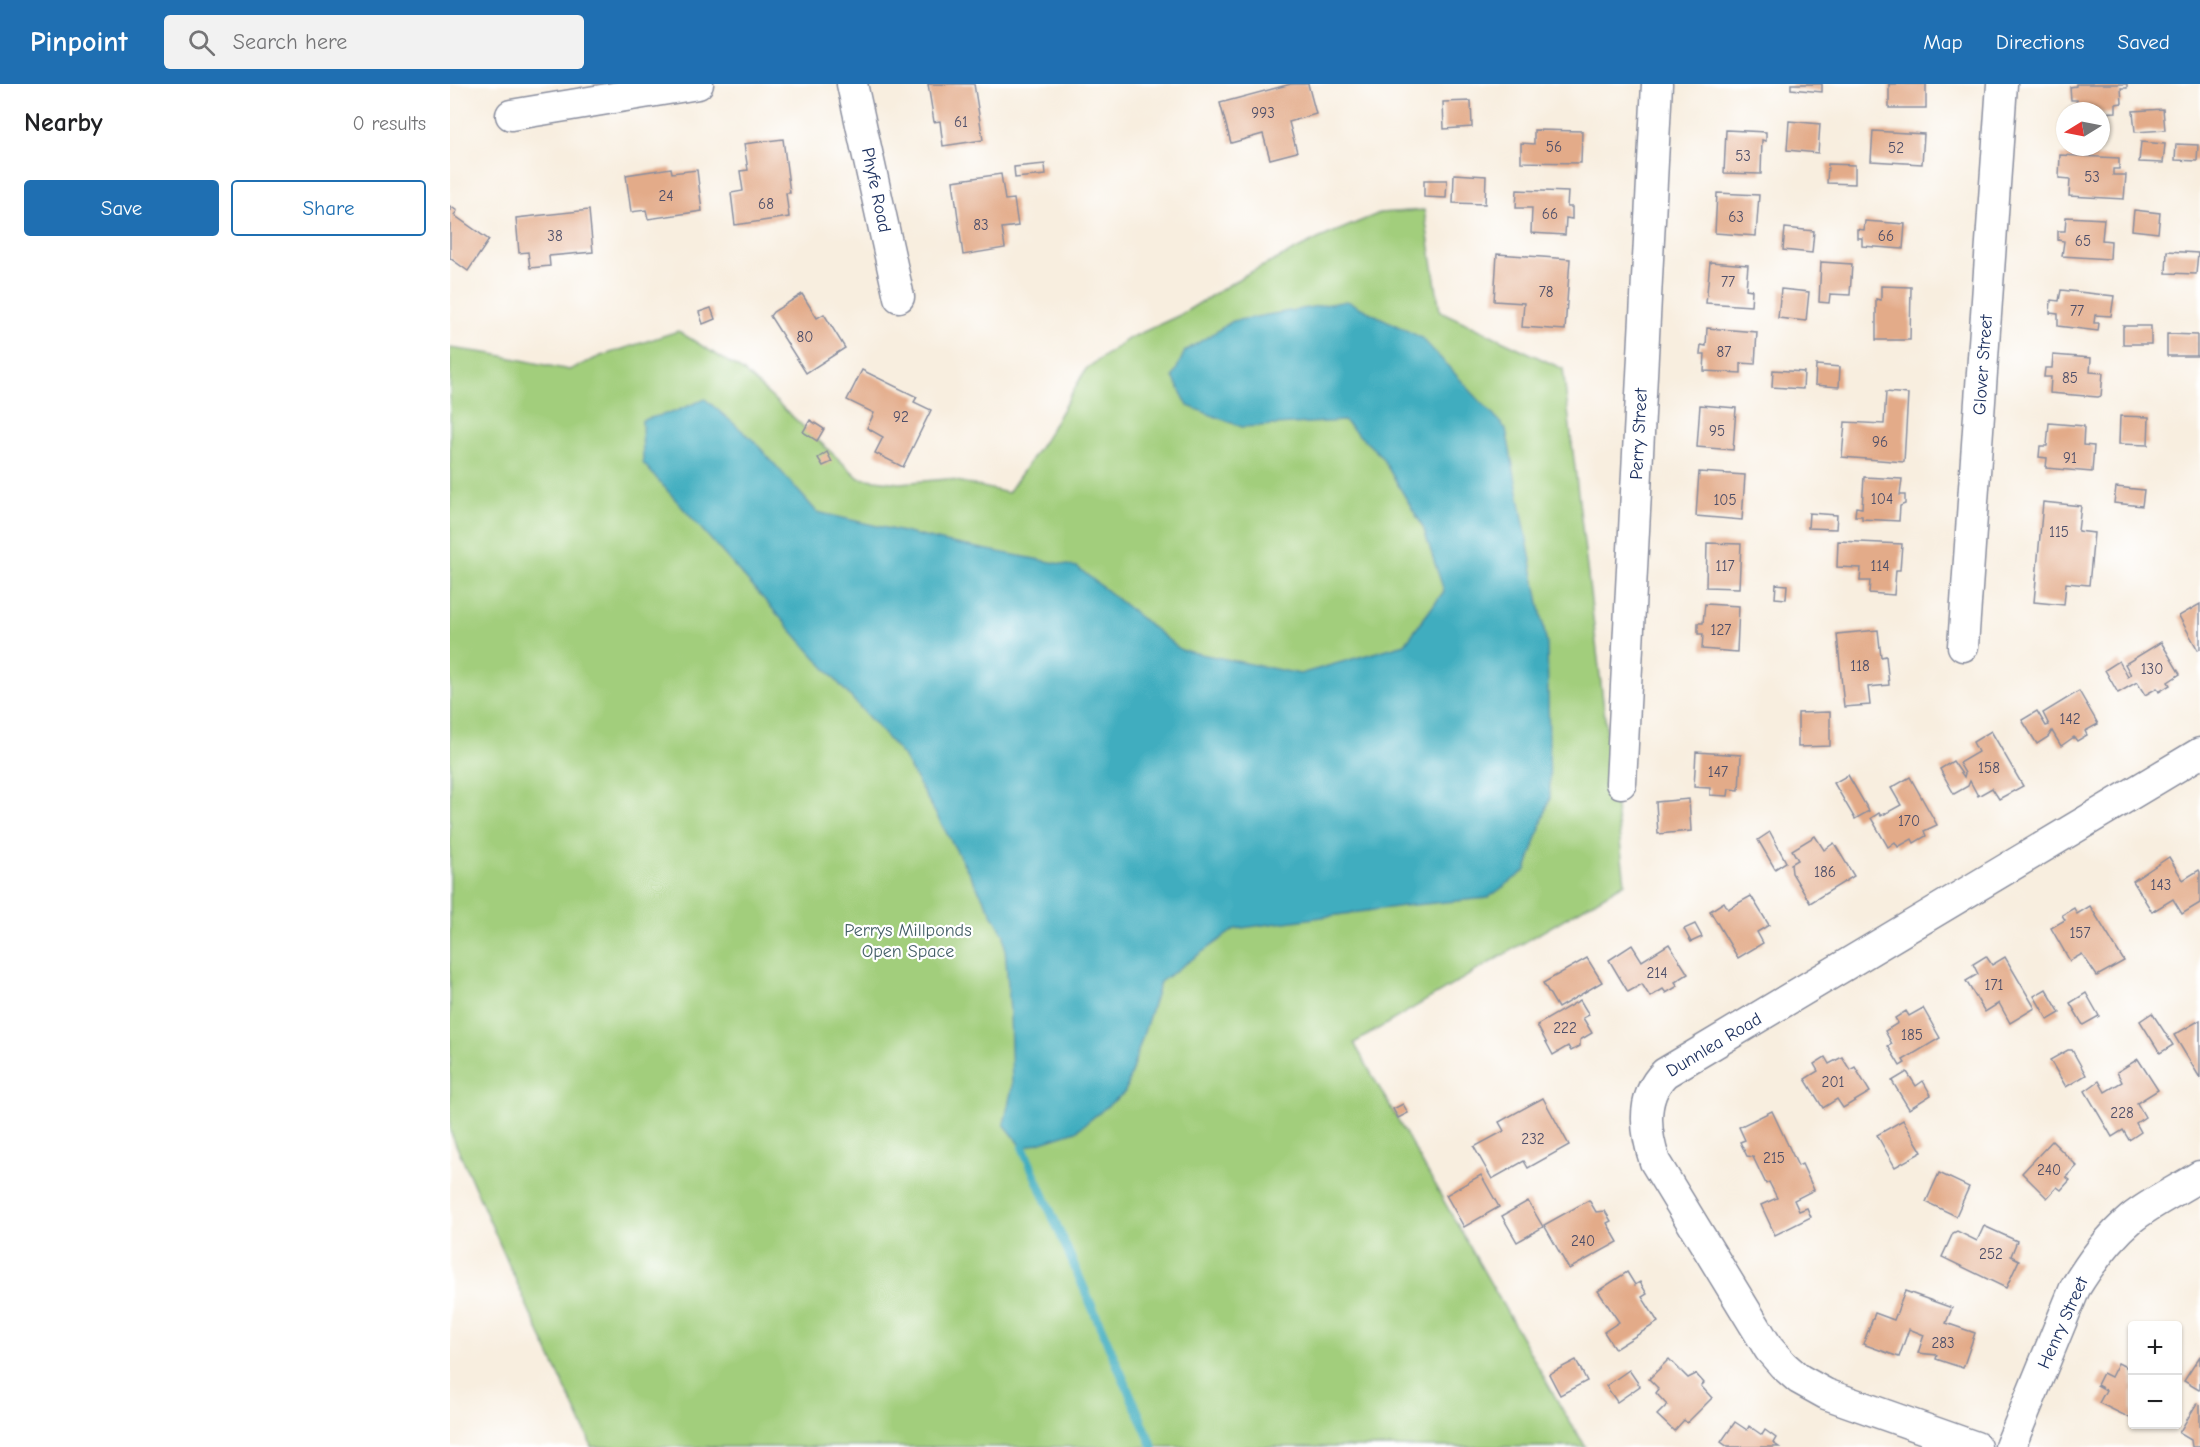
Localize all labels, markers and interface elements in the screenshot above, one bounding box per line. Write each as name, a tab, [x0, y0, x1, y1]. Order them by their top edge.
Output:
search box	[164, 15, 584, 69]
text: Pinpoint	[30, 26, 128, 58]
icon: search	[185, 26, 218, 59]
text: Search here	[233, 29, 347, 55]
text: Map	[1923, 30, 1963, 54]
text: Directions	[1996, 30, 2085, 54]
text: Saved	[2118, 30, 2170, 54]
north arrow	[2056, 102, 2110, 156]
house number: 993	[1251, 104, 1275, 122]
text: Nearby	[24, 108, 103, 138]
text: 0 results	[353, 112, 426, 135]
house number: 61	[954, 113, 968, 131]
house number: 56	[1546, 138, 1562, 156]
house number: 52	[1888, 139, 1904, 157]
street label: Phyfe Road	[857, 146, 895, 234]
house number: 53	[1735, 147, 1751, 165]
house number: 53	[2084, 168, 2100, 186]
button: Save	[24, 180, 219, 236]
button: Share	[231, 180, 426, 236]
house number: 24	[658, 187, 674, 205]
house number: 68	[758, 195, 774, 213]
house number: 66	[1542, 205, 1558, 223]
house number: 63	[1728, 208, 1744, 226]
house number: 83	[973, 216, 989, 234]
house number: 38	[547, 227, 563, 245]
house number: 66	[1878, 227, 1894, 245]
house number: 65	[2075, 232, 2091, 250]
house number: 77	[1721, 273, 1735, 291]
house number: 78	[1539, 283, 1553, 301]
house number: 77	[2070, 302, 2084, 320]
street label: Glover Street	[1969, 313, 1997, 416]
house number: 80	[797, 328, 813, 346]
house number: 87	[1717, 343, 1731, 361]
house number: 85	[2062, 369, 2078, 387]
street label: Perry Street	[1626, 387, 1652, 480]
house number: 92	[893, 408, 909, 426]
house number: 95	[1709, 422, 1725, 440]
house number: 96	[1872, 433, 1888, 451]
house number: 91	[2063, 449, 2077, 467]
house number: 104	[1871, 490, 1893, 508]
house number: 105	[1713, 491, 1737, 509]
house number: 115	[2049, 523, 2069, 541]
house number: 117	[1716, 557, 1734, 575]
house number: 114	[1870, 557, 1890, 575]
house number: 127	[1711, 621, 1731, 639]
house number: 118	[1850, 657, 1870, 675]
house number: 130	[2141, 660, 2163, 678]
house number: 142	[2059, 710, 2081, 728]
house number: 158	[1978, 759, 2000, 777]
house number: 147	[1708, 763, 1728, 781]
house number: 170	[1898, 812, 1920, 830]
house number: 186	[1814, 863, 1836, 881]
house number: 143	[2151, 876, 2171, 894]
park label: Perrys Millponds Open Space	[844, 920, 972, 962]
house number: 157	[2069, 924, 2091, 942]
house number: 214	[1646, 964, 1668, 982]
house number: 171	[1985, 976, 2004, 994]
street label: Dunnlea Road	[1662, 1008, 1766, 1082]
house number: 222	[1553, 1019, 1577, 1037]
house number: 185	[1901, 1026, 1923, 1044]
house number: 201	[1822, 1073, 1845, 1091]
house number: 228	[2110, 1104, 2134, 1122]
house number: 232	[1521, 1130, 1545, 1148]
house number: 215	[1763, 1149, 1785, 1167]
house number: 240	[2037, 1161, 2061, 1179]
house number: 240	[1571, 1232, 1595, 1250]
house number: 252	[1979, 1245, 2003, 1263]
street label: Henry Street	[2033, 1273, 2093, 1372]
map controls	[2128, 1321, 2182, 1429]
button: +	[2128, 1321, 2182, 1375]
house number: 283	[1931, 1334, 1955, 1352]
button: −	[2128, 1375, 2182, 1429]

